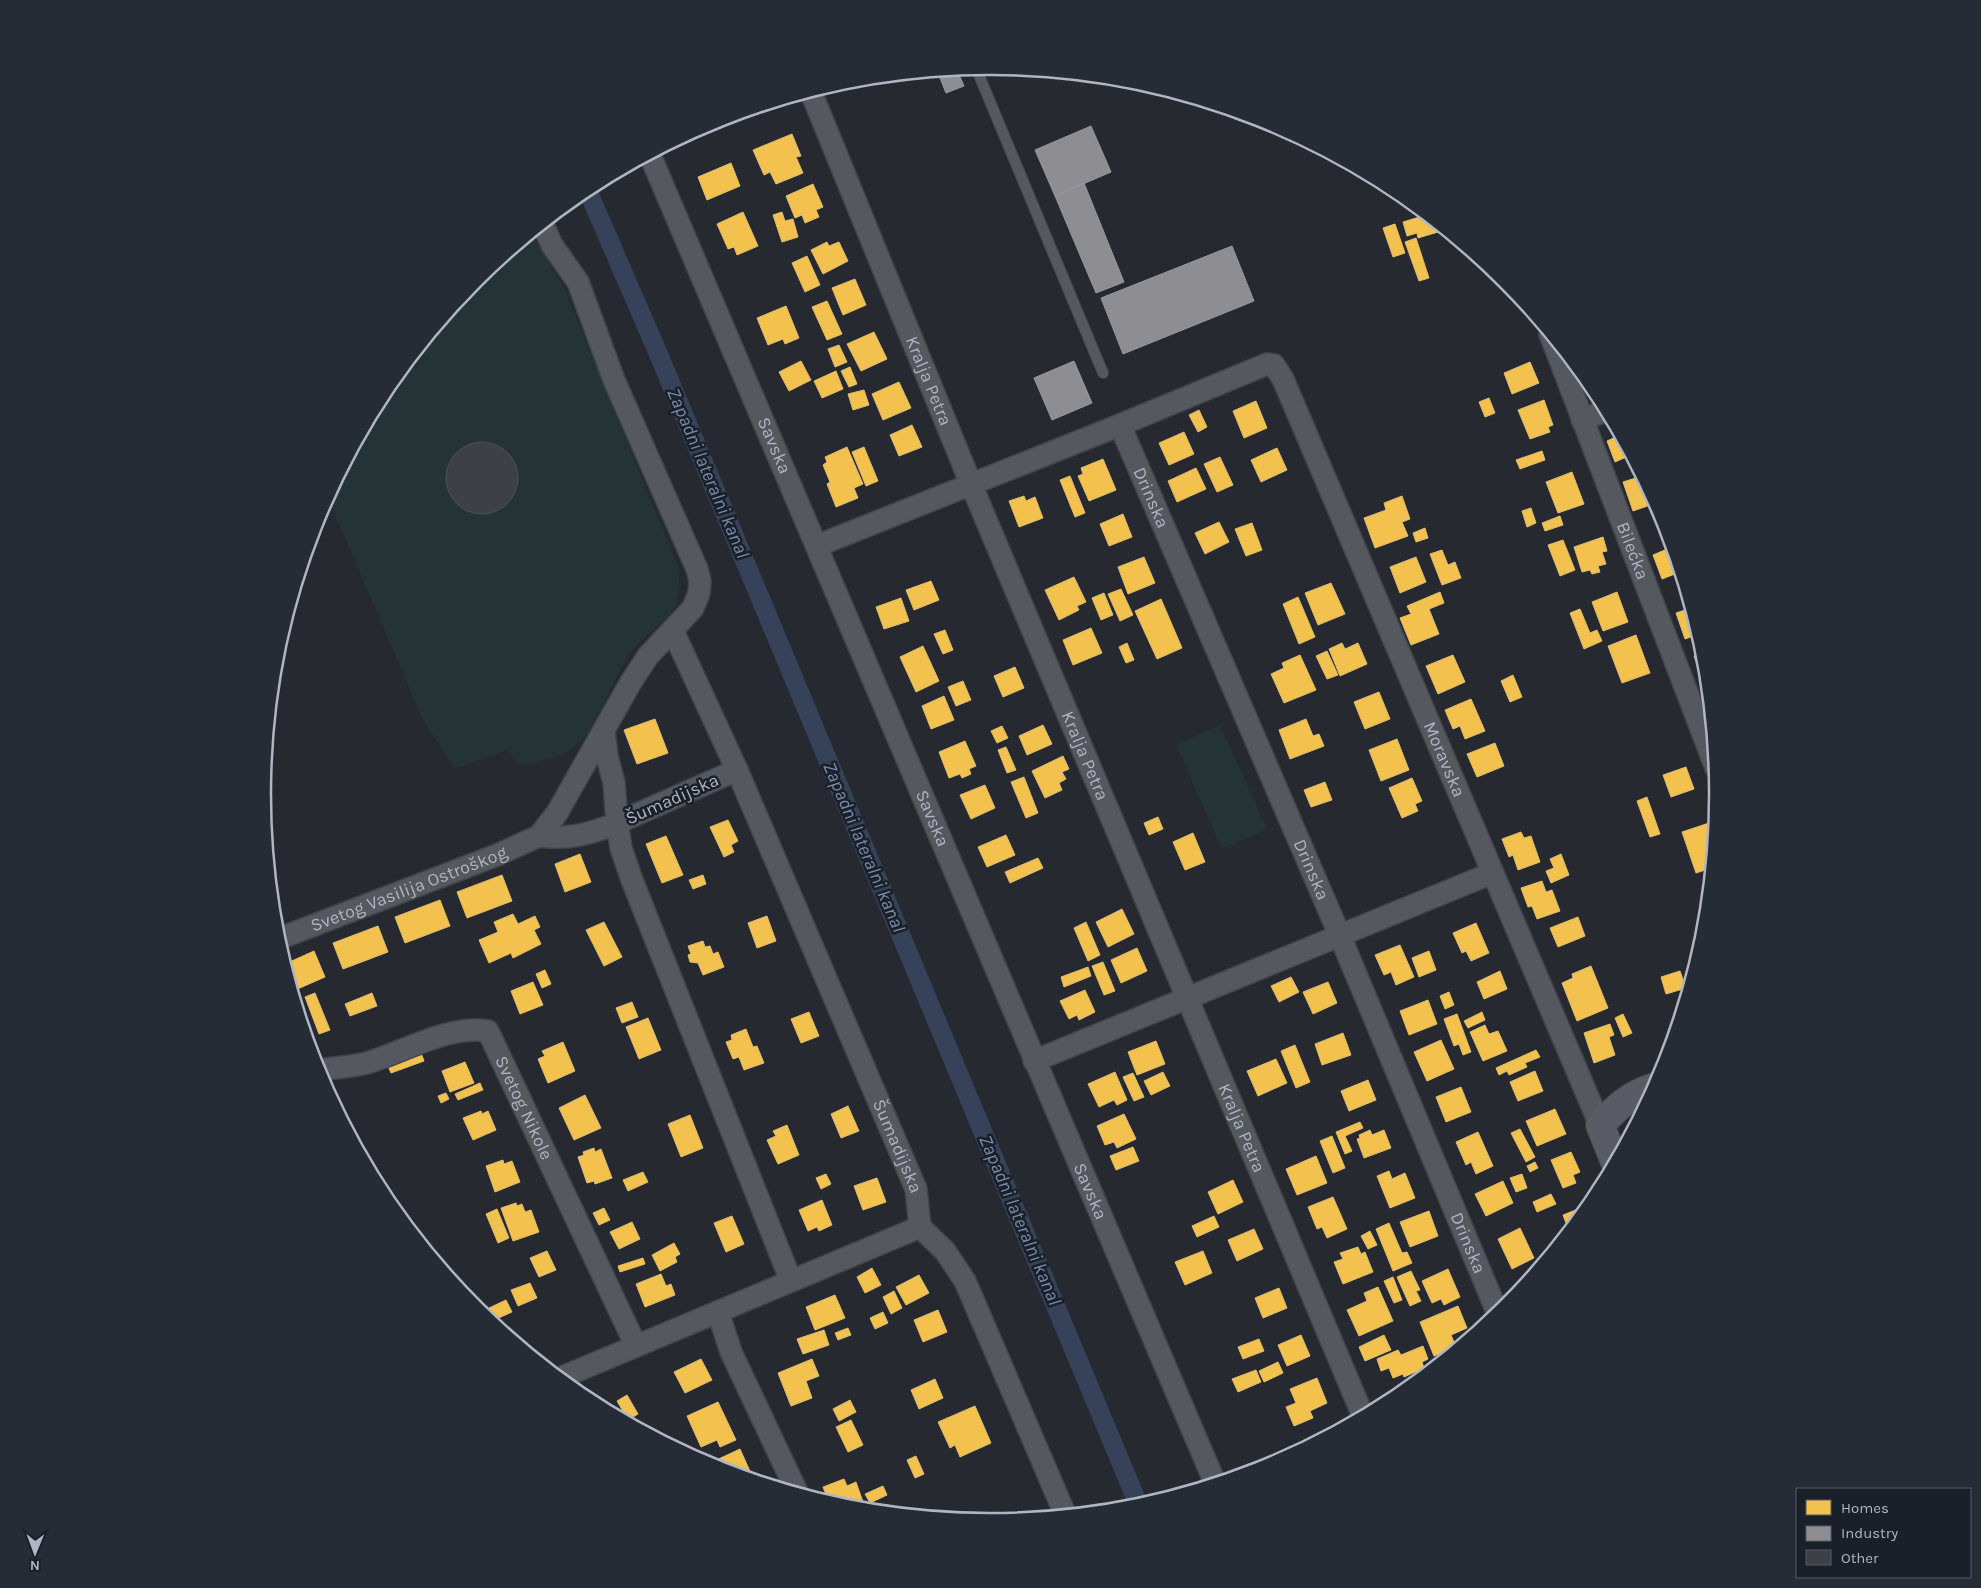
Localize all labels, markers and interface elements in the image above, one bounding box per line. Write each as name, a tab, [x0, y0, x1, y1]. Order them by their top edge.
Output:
street label: Kralja Petra	[901, 333, 957, 429]
water label: Zapadni lateralni kanal	[662, 384, 754, 562]
street label: Savska	[753, 414, 796, 477]
street label: Drinska	[1128, 464, 1174, 531]
street label: Bilećka	[1612, 519, 1654, 583]
street label: Kralja Petra	[1057, 708, 1114, 803]
street label: Moravska	[1419, 718, 1470, 800]
water label: Zapadni lateralni kanal	[818, 758, 910, 936]
street label: Šumadijska	[622, 769, 722, 829]
street label: Savska	[911, 787, 954, 850]
street label: Drinska	[1289, 836, 1334, 903]
street label: Svetog Vasilija Ostroškog	[307, 841, 510, 937]
street label: Svetog Nikole	[490, 1052, 558, 1163]
street label: Kralja Petra	[1213, 1080, 1270, 1176]
street label: Šumadijska	[868, 1096, 927, 1196]
water label: Zapadni lateralni kanal	[974, 1131, 1066, 1309]
street label: Savska	[1069, 1160, 1112, 1223]
street label: Drinska	[1446, 1209, 1491, 1277]
legend	[1796, 1488, 1971, 1578]
text: Homes	[1841, 1499, 1889, 1517]
text: Industry	[1841, 1524, 1898, 1542]
north arrow	[10, 1528, 60, 1578]
text: Other	[1841, 1549, 1879, 1567]
text: N	[30, 1557, 40, 1574]

